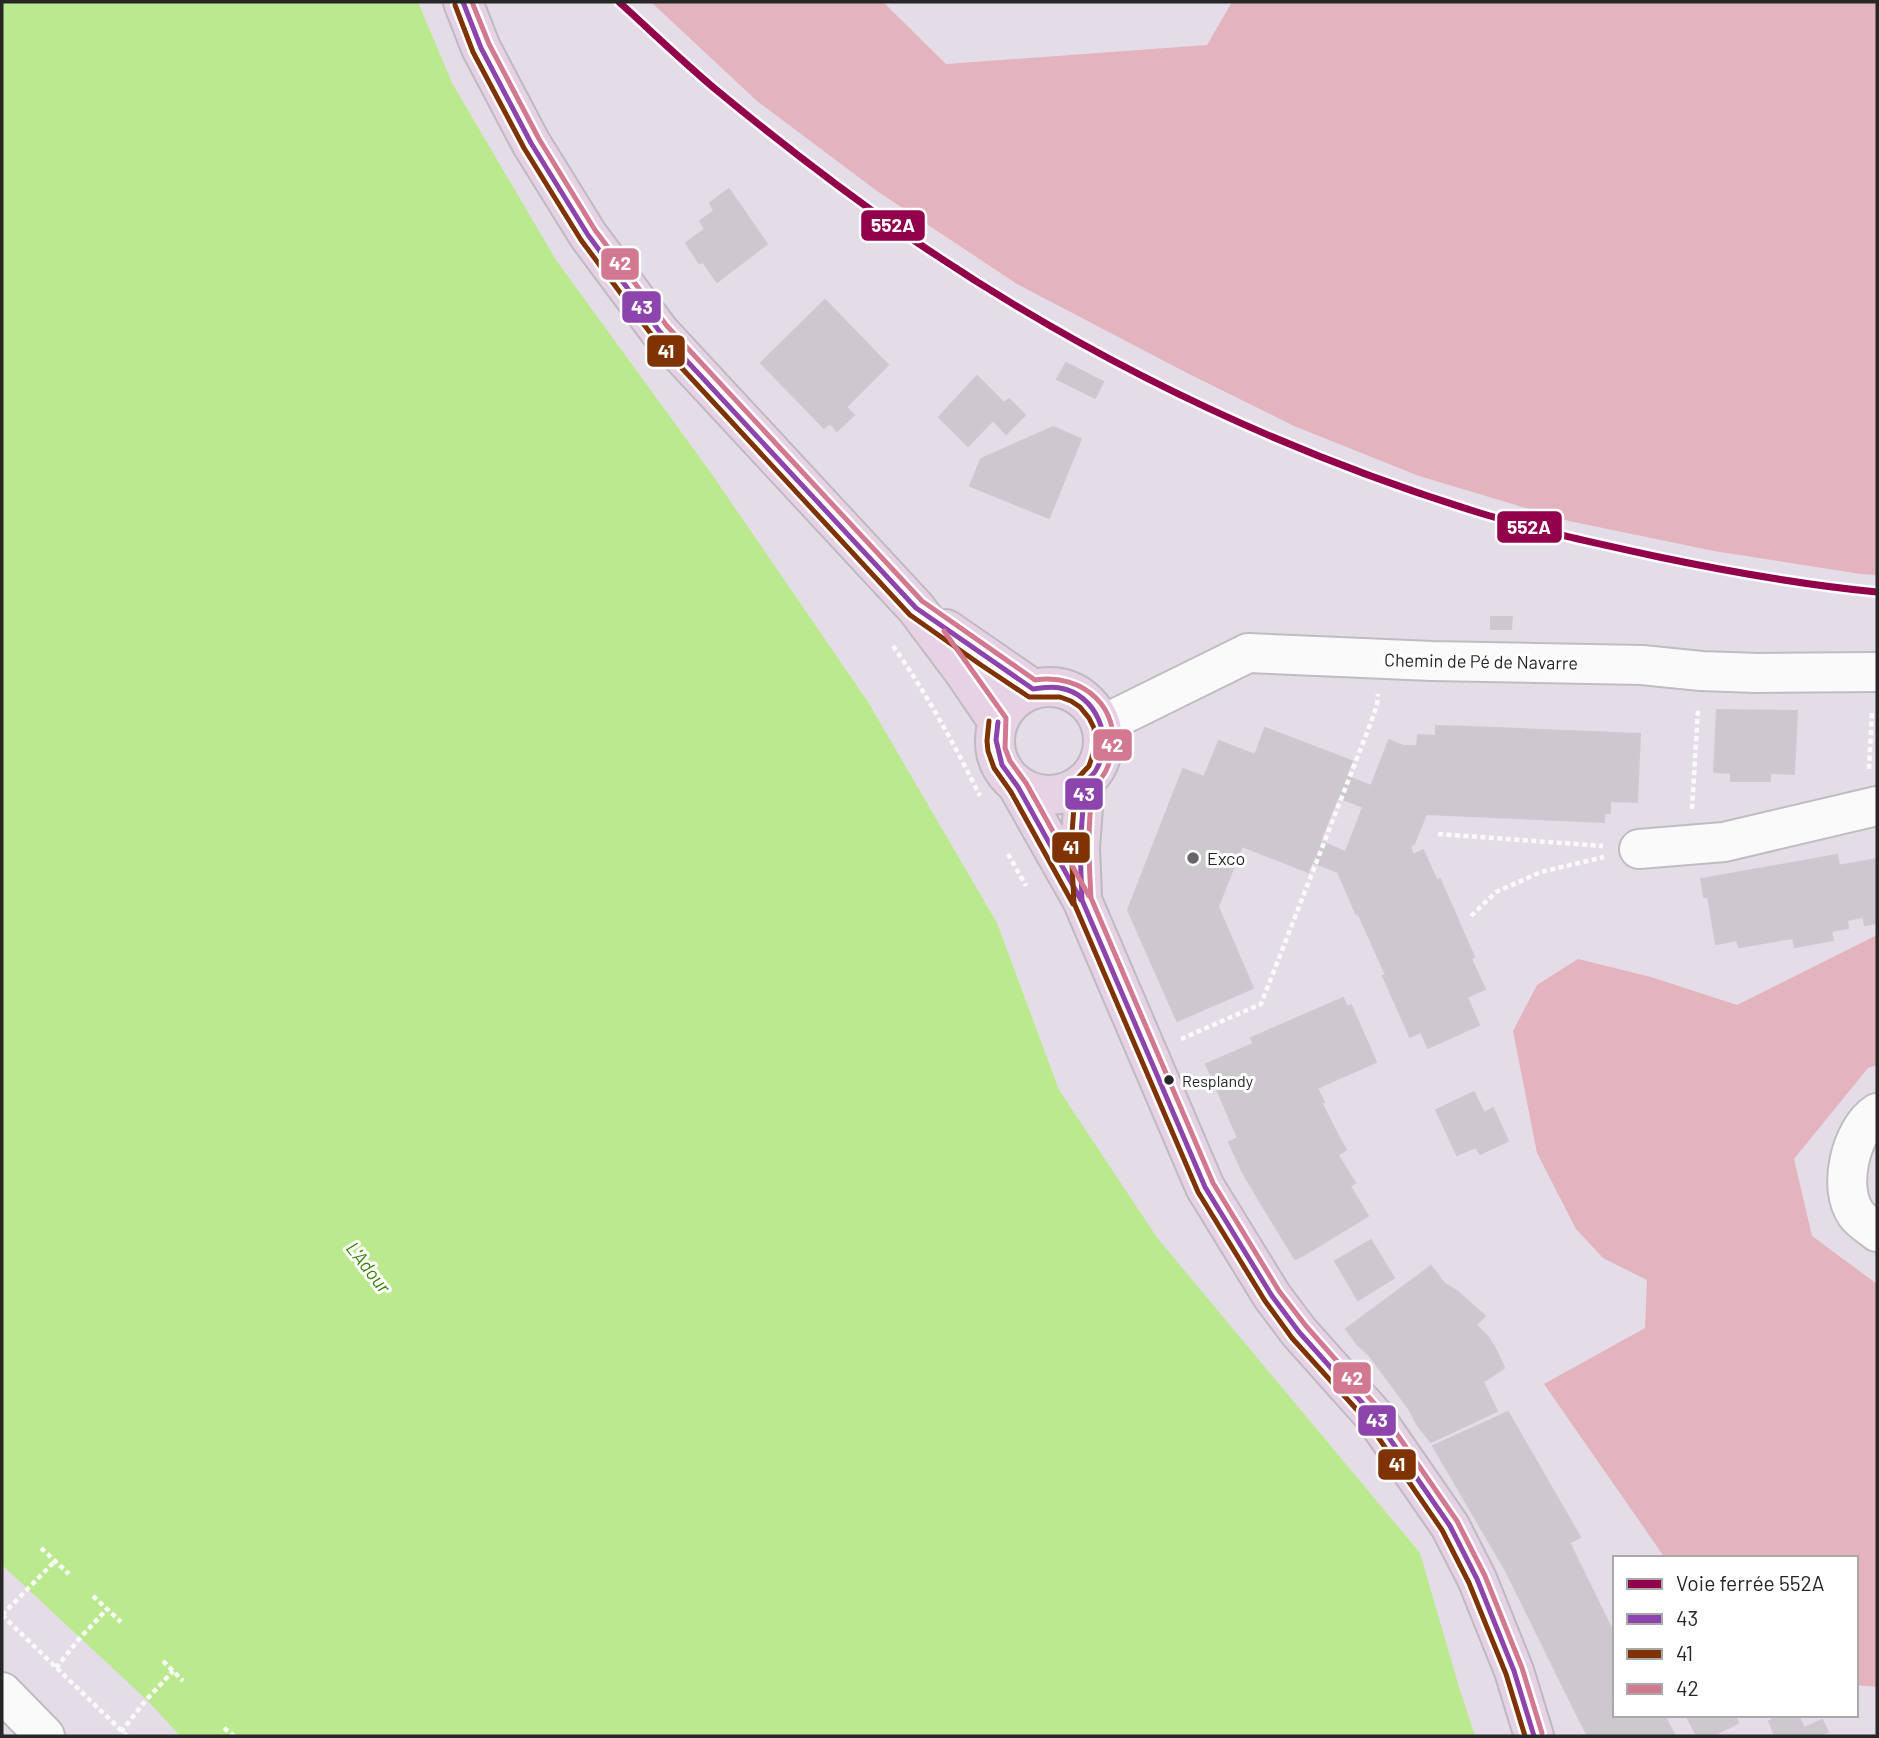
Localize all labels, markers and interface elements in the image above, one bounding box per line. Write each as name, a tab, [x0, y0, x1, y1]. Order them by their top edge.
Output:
line badge: 552A	[860, 209, 926, 242]
text: 552A	[871, 213, 915, 236]
line badge: 42	[600, 247, 640, 281]
text: 42	[609, 251, 631, 274]
line badge: 43	[621, 290, 662, 324]
text: 43	[631, 295, 653, 318]
line badge: 41	[646, 334, 686, 368]
text: 41	[658, 339, 674, 362]
line badge: 552A	[1496, 510, 1563, 544]
text: 552A	[1507, 515, 1551, 538]
street label: Chemin de Pé de Navarre	[1384, 648, 1578, 674]
line badge: 42	[1092, 728, 1133, 762]
text: 42	[1101, 733, 1123, 756]
line badge: 43	[1064, 777, 1104, 811]
text: 43	[1073, 782, 1095, 805]
line badge: 41	[1051, 831, 1091, 864]
text: 41	[1063, 835, 1079, 858]
place label: Exco	[1207, 847, 1245, 869]
marker: Exco	[1185, 850, 1201, 866]
place label: Resplandy	[1182, 1071, 1254, 1090]
marker: Resplandy	[1162, 1073, 1176, 1087]
water label: L'Adour	[342, 1237, 397, 1298]
line badge: 42	[1332, 1361, 1372, 1395]
text: 42	[1341, 1366, 1363, 1389]
line badge: 43	[1357, 1404, 1397, 1437]
text: 43	[1366, 1408, 1388, 1431]
line badge: 41	[1377, 1448, 1417, 1481]
text: 41	[1389, 1452, 1405, 1475]
legend	[1613, 1556, 1858, 1717]
text: Voie ferrée 552A	[1676, 1570, 1825, 1595]
text: 43	[1676, 1605, 1698, 1630]
text: 41	[1676, 1640, 1693, 1665]
text: 42	[1676, 1675, 1699, 1700]

